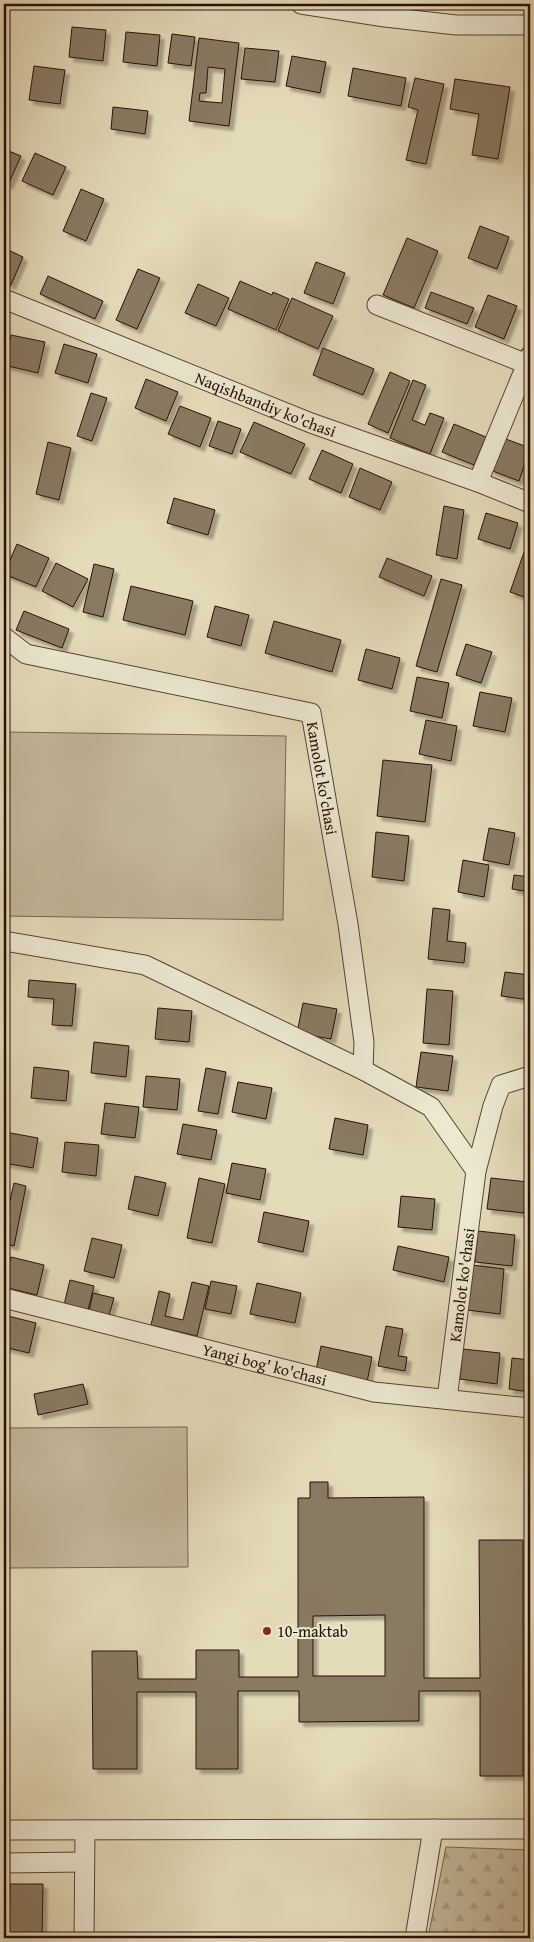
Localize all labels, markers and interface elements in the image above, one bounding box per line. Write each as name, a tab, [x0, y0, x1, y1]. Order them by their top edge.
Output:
street label: Naqishbandiy ko'chasi	[191, 365, 340, 443]
street label: Kamolot ko'chasi	[301, 720, 344, 837]
street label: Kamolot ko'chasi	[442, 1226, 481, 1343]
street label: Yangi bog' ko'chasi	[200, 1337, 330, 1392]
place label: 10-maktab	[277, 1619, 348, 1643]
marker: 10-maktab	[261, 1625, 273, 1637]

